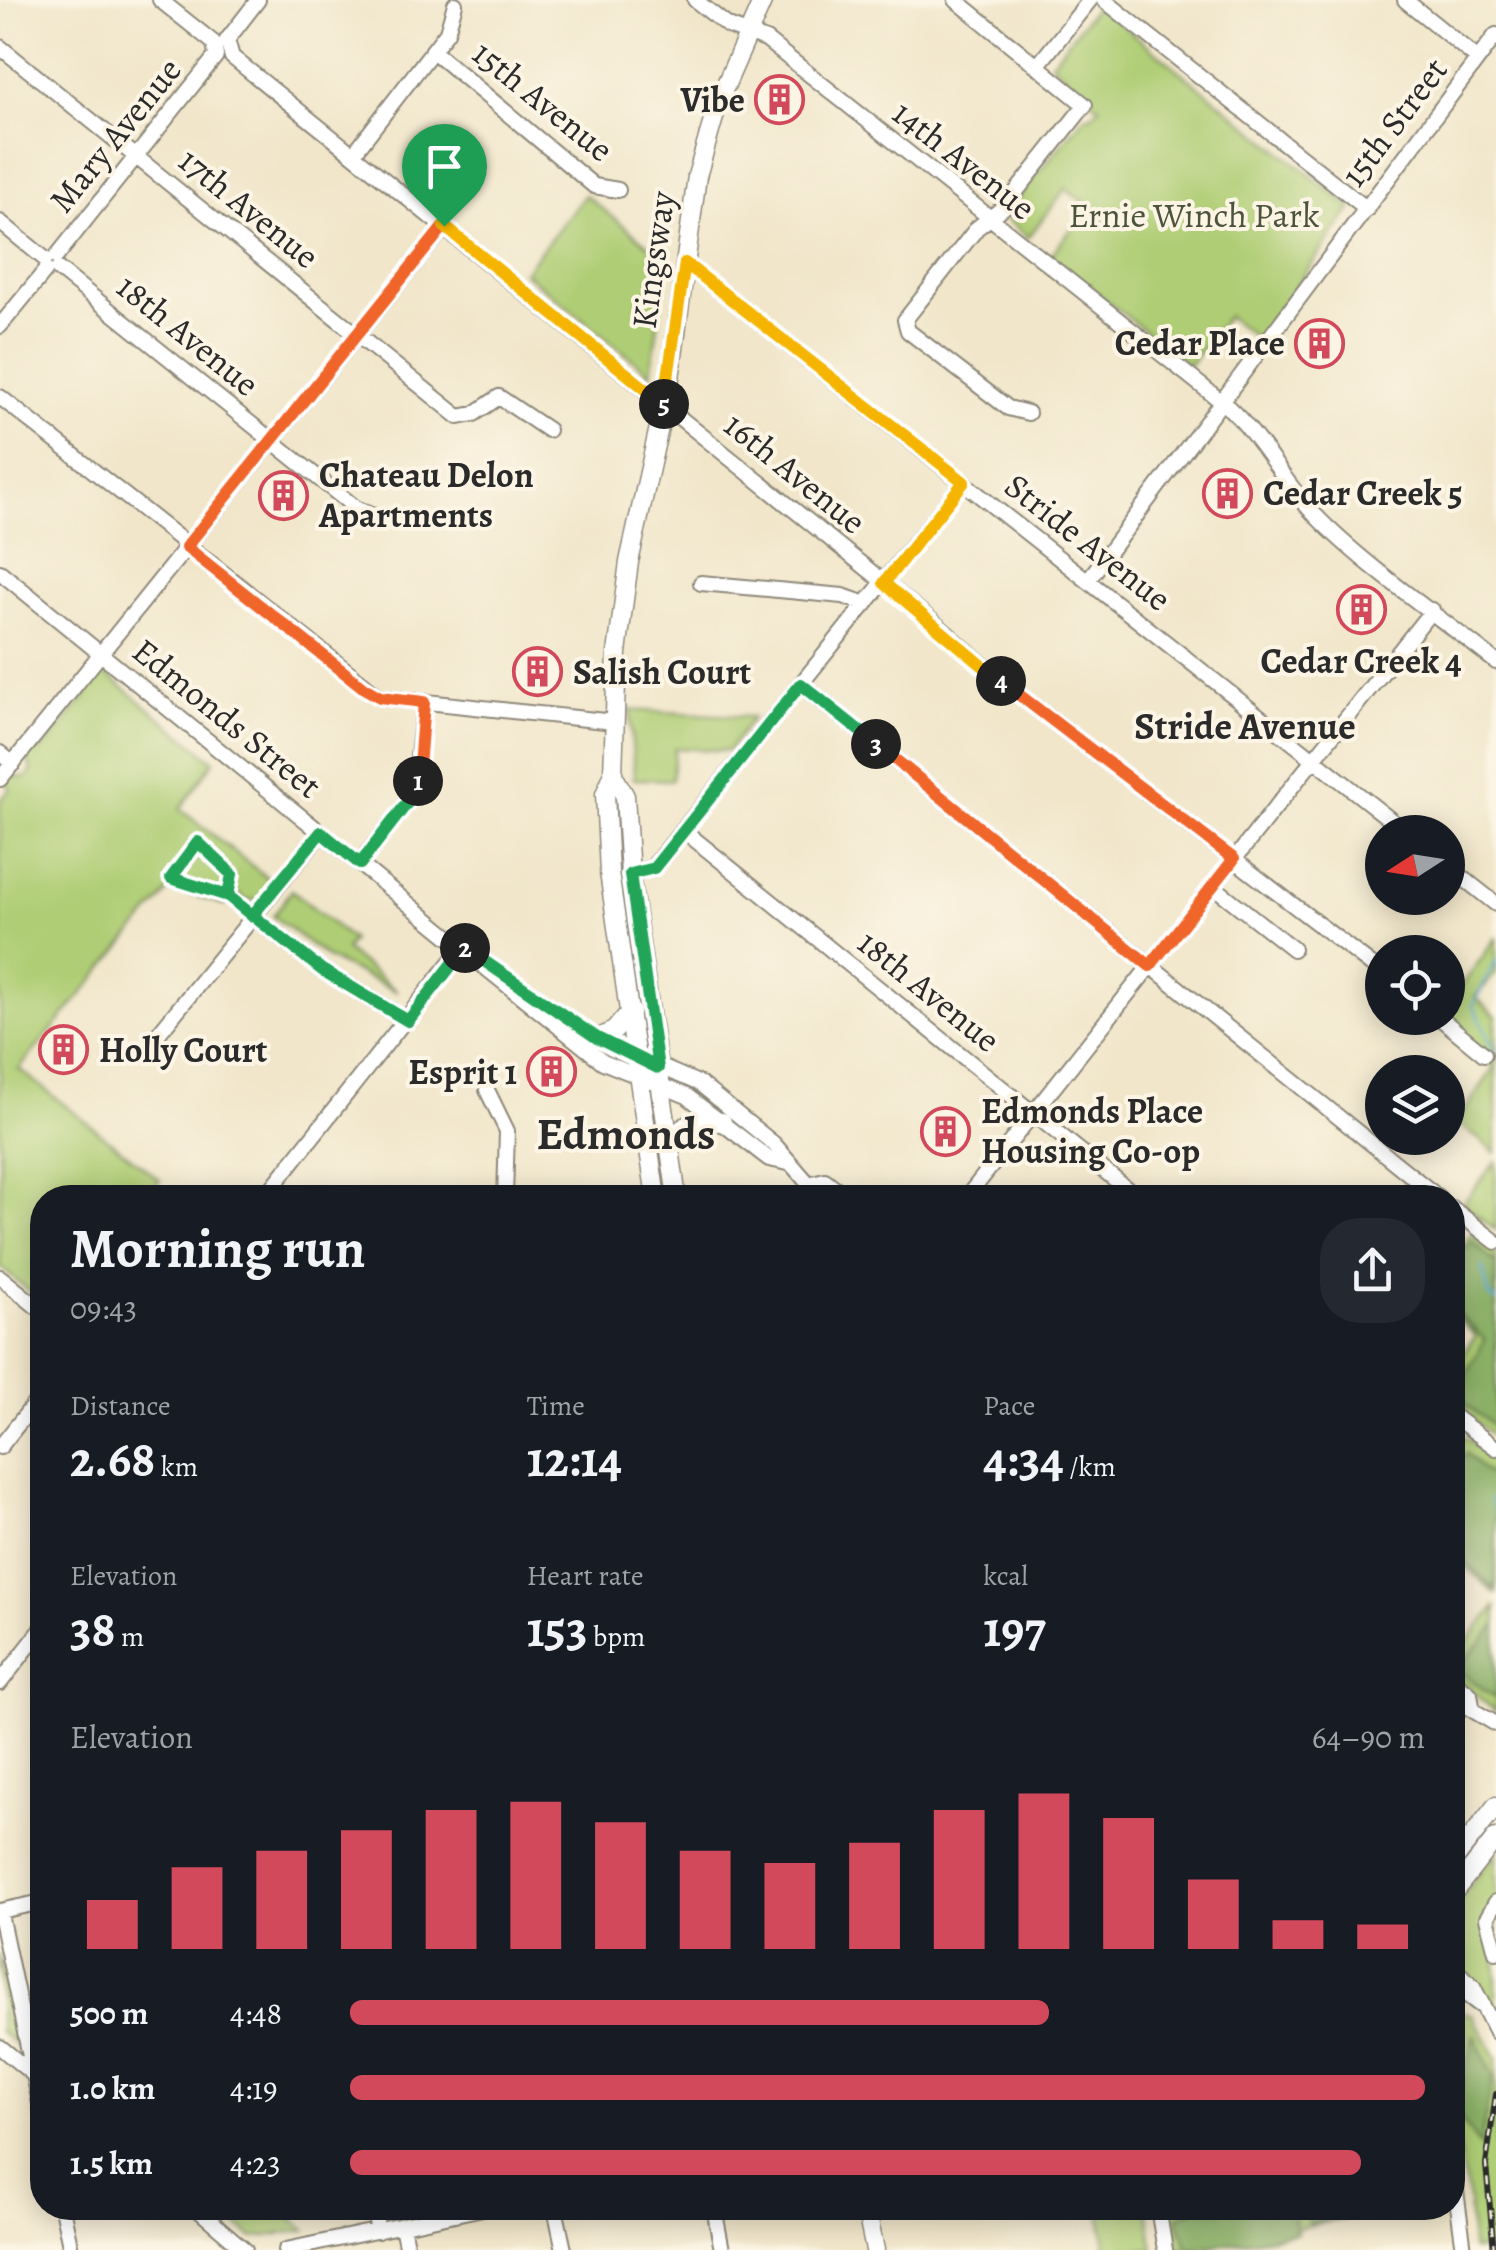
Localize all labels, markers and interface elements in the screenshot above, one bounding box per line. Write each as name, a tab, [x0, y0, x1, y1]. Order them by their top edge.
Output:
street label: 15th Avenue	[462, 29, 624, 173]
street label: Mary Avenue	[38, 48, 192, 222]
street label: 15th Street	[1330, 48, 1458, 196]
building icon: Vibe	[754, 74, 806, 126]
place label: Vibe	[680, 76, 745, 124]
street label: 14th Avenue	[883, 89, 1045, 231]
pin	[402, 124, 487, 227]
street label: 17th Avenue	[169, 136, 329, 280]
icon: arrive	[417, 139, 472, 194]
street label: Kingsway	[620, 188, 686, 332]
park label: Ernie Winch Park	[1068, 191, 1320, 239]
street label: 18th Avenue	[107, 263, 269, 407]
building icon: Cedar Place	[1294, 317, 1346, 369]
place label: Cedar Place	[1115, 319, 1285, 367]
pin: 5	[639, 379, 689, 429]
text: 5	[658, 385, 670, 423]
street label: 16th Avenue	[714, 401, 876, 545]
place label: Chateau Delon Apartments	[318, 451, 534, 539]
street label: Stride Avenue	[995, 462, 1181, 622]
building icon: Cedar Creek 5	[1202, 467, 1254, 519]
building icon: Chateau Delon Apartments	[258, 469, 310, 521]
place label: Cedar Creek 5	[1263, 469, 1463, 517]
building icon: Cedar Creek 4	[1335, 583, 1387, 635]
street label: Edmonds Street	[122, 627, 332, 809]
place label: Cedar Creek 4	[1260, 637, 1462, 685]
building icon: Salish Court	[512, 646, 564, 698]
place label: Salish Court	[573, 648, 752, 696]
pin: 4	[976, 656, 1026, 706]
text: 4	[994, 662, 1008, 700]
district label: Stride Avenue	[1134, 700, 1356, 752]
pin: 3	[851, 719, 901, 769]
text: 3	[870, 725, 882, 763]
pin: 1	[393, 756, 443, 806]
text: 1	[413, 762, 423, 800]
north arrow	[1365, 815, 1465, 915]
map controls	[1365, 815, 1465, 1155]
street label: 18th Avenue	[848, 919, 1010, 1063]
pin: 2	[440, 923, 490, 973]
text: 2	[458, 929, 472, 967]
button: locate	[1365, 935, 1465, 1035]
building icon: Holly Court	[38, 1024, 90, 1076]
place label: Holly Court	[99, 1026, 268, 1074]
building icon: Esprit 1	[526, 1046, 578, 1098]
place label: Esprit 1	[408, 1048, 517, 1096]
button: layers	[1365, 1055, 1465, 1155]
place label: Edmonds Place Housing Co-op	[981, 1087, 1203, 1175]
district label: Edmonds	[537, 1103, 715, 1165]
building icon: Edmonds Place Housing Co-op	[920, 1105, 972, 1157]
text: Morning run	[70, 1211, 365, 1286]
button: share	[1320, 1218, 1425, 1323]
text: 09:43	[70, 1286, 137, 1330]
text: Distance	[70, 1387, 170, 1425]
text: Time	[527, 1387, 585, 1425]
text: Pace	[983, 1387, 1035, 1425]
text: 2.68	[70, 1425, 155, 1493]
text: 12:14	[527, 1425, 622, 1493]
text: 4:34	[983, 1425, 1064, 1493]
text: km	[155, 1448, 198, 1486]
text: /km	[1064, 1448, 1116, 1486]
text: Elevation	[70, 1557, 177, 1595]
text: Heart rate	[527, 1557, 644, 1595]
text: kcal	[983, 1557, 1028, 1595]
text: 38	[70, 1595, 116, 1663]
text: 153	[527, 1595, 587, 1663]
text: 197	[983, 1595, 1046, 1663]
text: m	[116, 1618, 144, 1656]
text: bpm	[587, 1618, 645, 1656]
text: Elevation	[70, 1715, 193, 1759]
text: 64–90 m	[1312, 1715, 1425, 1759]
text: 500 m	[70, 1991, 148, 2035]
text: 4:48	[230, 1991, 282, 2035]
text: 1.0 km	[70, 2066, 155, 2110]
text: 4:19	[230, 2066, 278, 2110]
text: 1.5 km	[70, 2141, 153, 2185]
text: 4:23	[230, 2141, 281, 2185]

